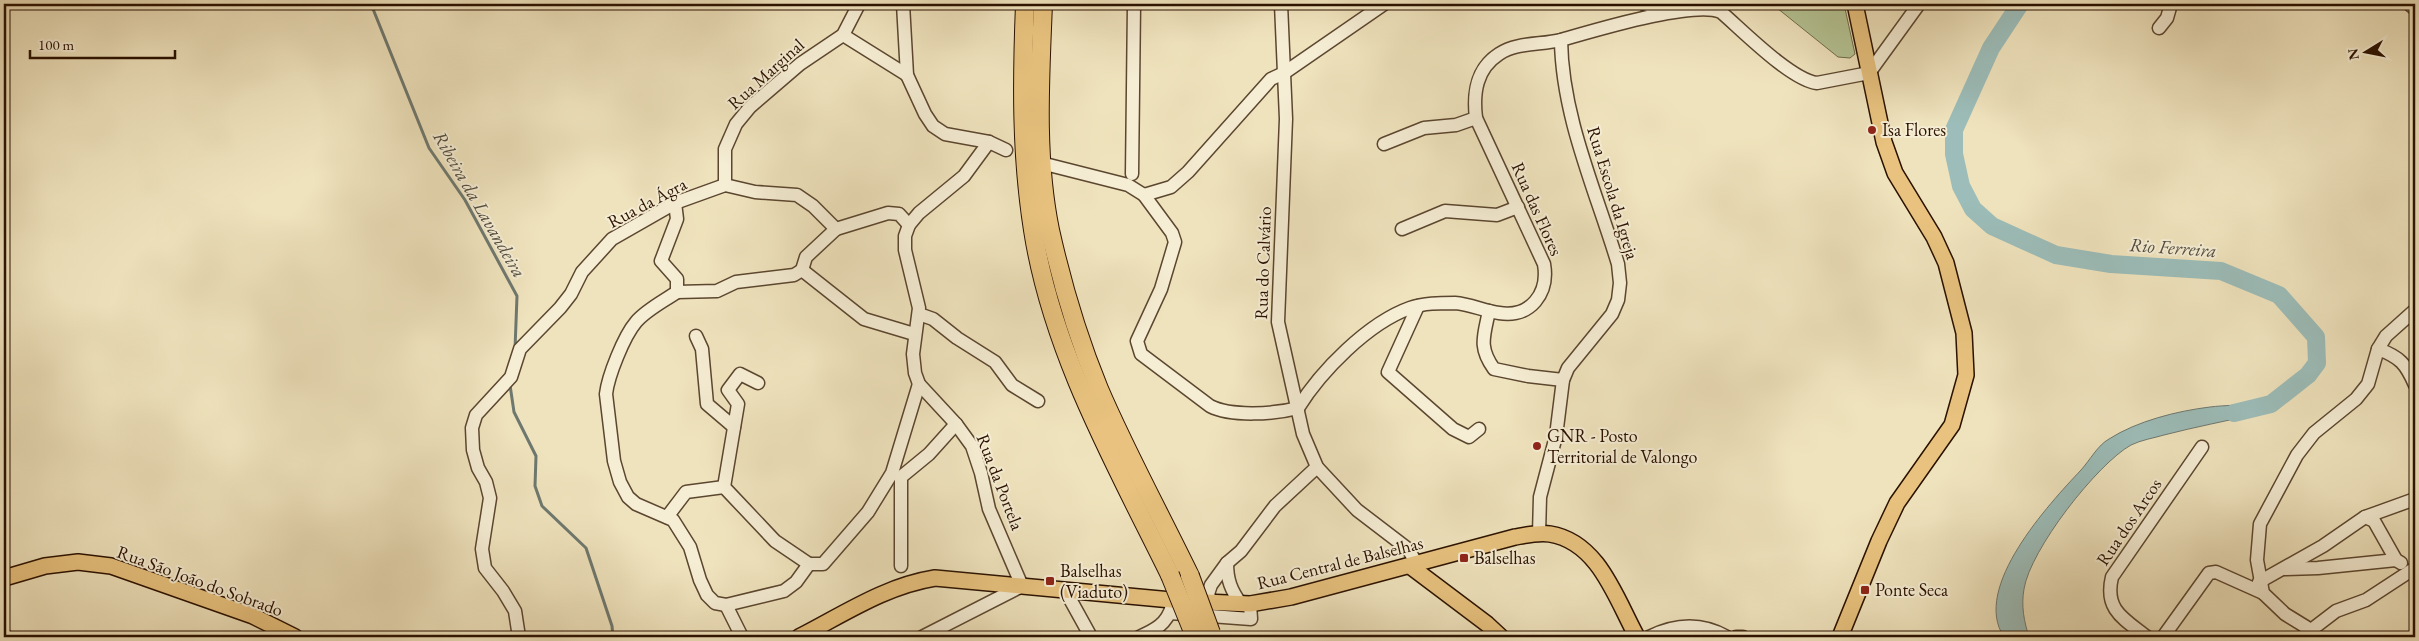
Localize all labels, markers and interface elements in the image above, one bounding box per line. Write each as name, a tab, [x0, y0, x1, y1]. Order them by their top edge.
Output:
scale bar	[30, 28, 175, 60]
north arrow	[2342, 28, 2392, 78]
street label: Rua Marginal	[723, 33, 809, 114]
text: 100 m	[38, 35, 75, 54]
text: N	[2343, 46, 2363, 61]
place label: Isa Flores	[1882, 118, 1946, 141]
street label: Rua Escola da Igreja	[1582, 124, 1645, 263]
marker: Isa Flores	[1866, 124, 1878, 136]
water label: Ribeira da Lavandeira	[427, 126, 532, 282]
street label: Rua das Flores	[1507, 158, 1568, 259]
street label: Rua da Ágra	[603, 172, 691, 233]
street label: Rua do Calvário	[1249, 206, 1276, 320]
water label: Rio Ferreira	[2129, 232, 2217, 263]
place label: GNR - Posto Territorial de Valongo	[1547, 424, 1697, 468]
street label: Rua da Portela	[972, 430, 1030, 534]
marker: GNR - Posto Territorial de Valongo	[1531, 440, 1543, 452]
street label: Rua dos Arcos	[2091, 473, 2166, 570]
street label: Rua Central de Balselhas	[1254, 531, 1426, 594]
street label: Rua São João do Sobrado	[114, 540, 286, 621]
place label: Balselhas	[1474, 546, 1536, 569]
marker: Balselhas	[1458, 552, 1470, 564]
place label: Balselhas (Viaduto)	[1060, 559, 1128, 603]
marker: Balselhas (Viaduto)	[1044, 575, 1056, 587]
place label: Ponte Seca	[1875, 578, 1949, 601]
marker: Ponte Seca	[1859, 584, 1871, 596]

